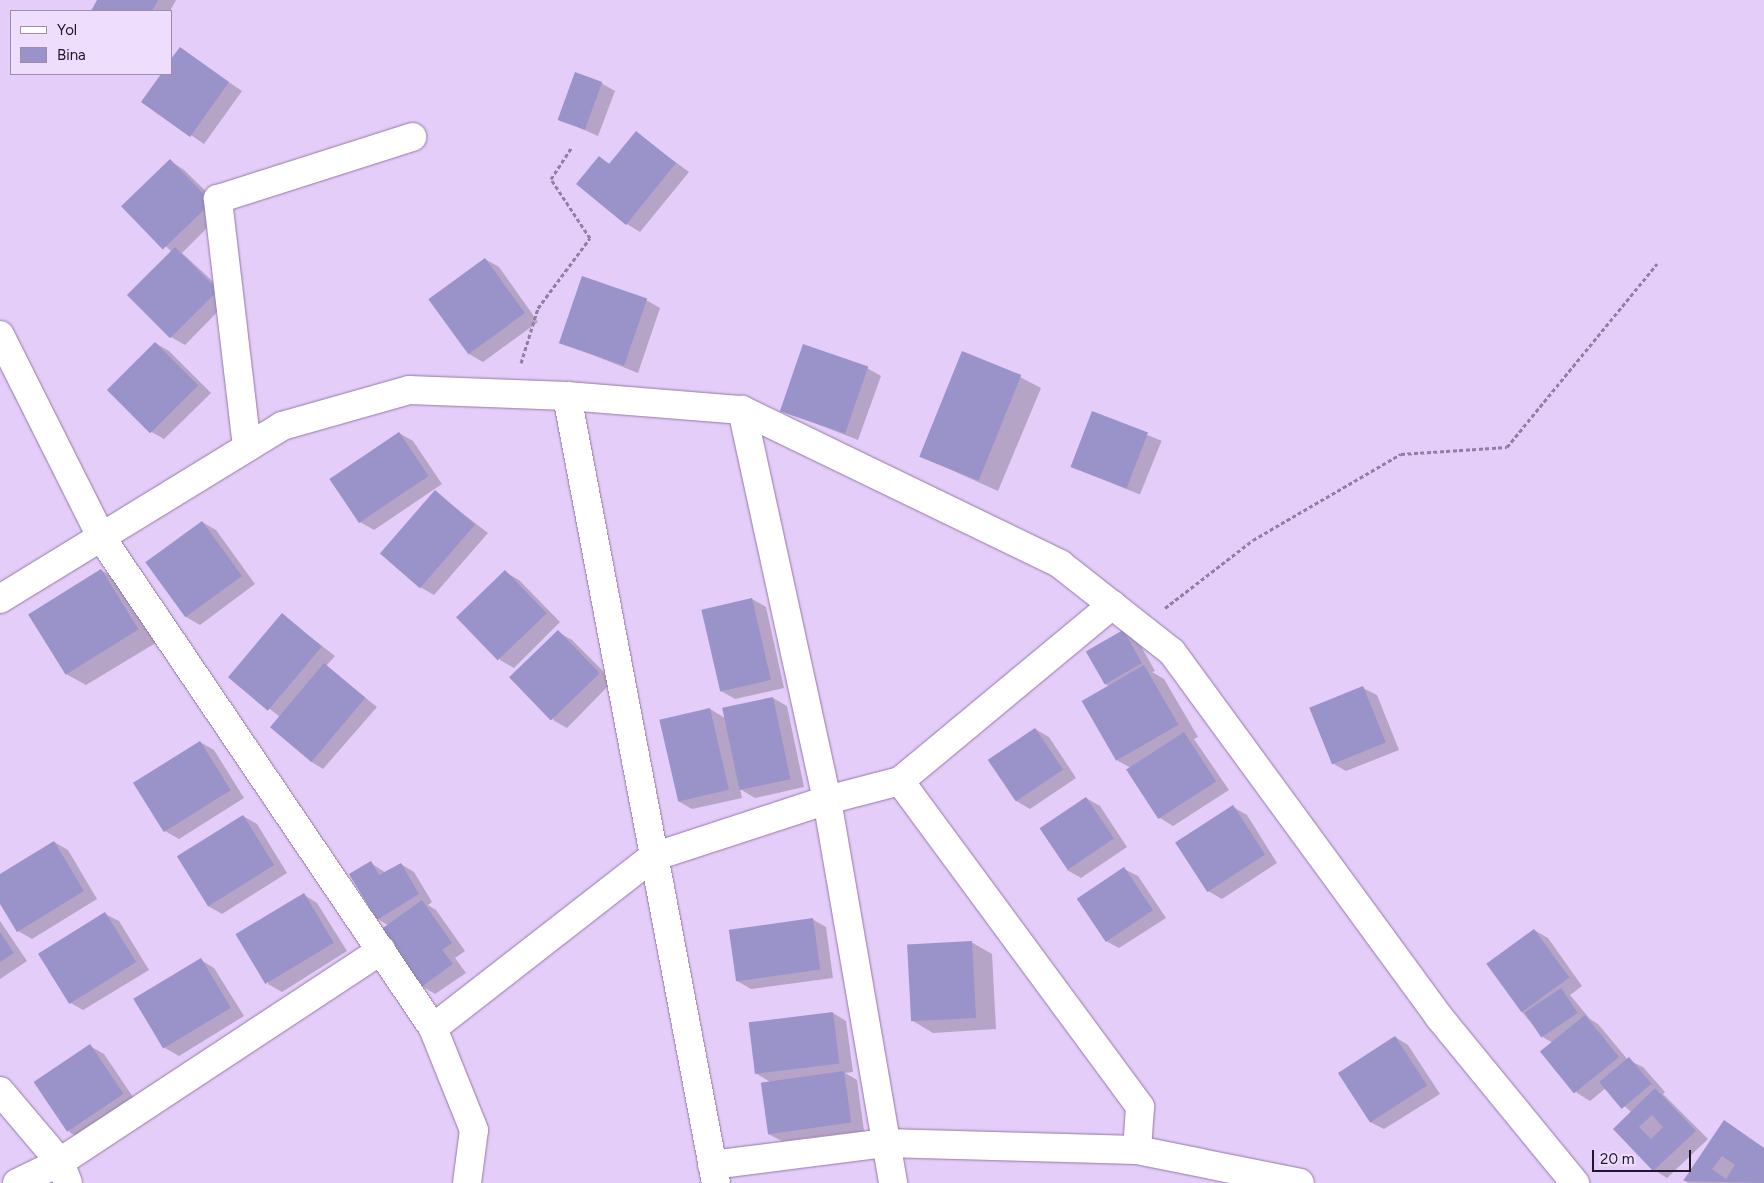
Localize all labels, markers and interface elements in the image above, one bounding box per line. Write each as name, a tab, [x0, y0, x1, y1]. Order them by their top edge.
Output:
legend	[10, 10, 172, 75]
text: Yol	[57, 21, 77, 39]
text: Bina	[57, 46, 86, 64]
scale bar	[1594, 1140, 1693, 1172]
text: 20 m	[1600, 1150, 1634, 1168]

